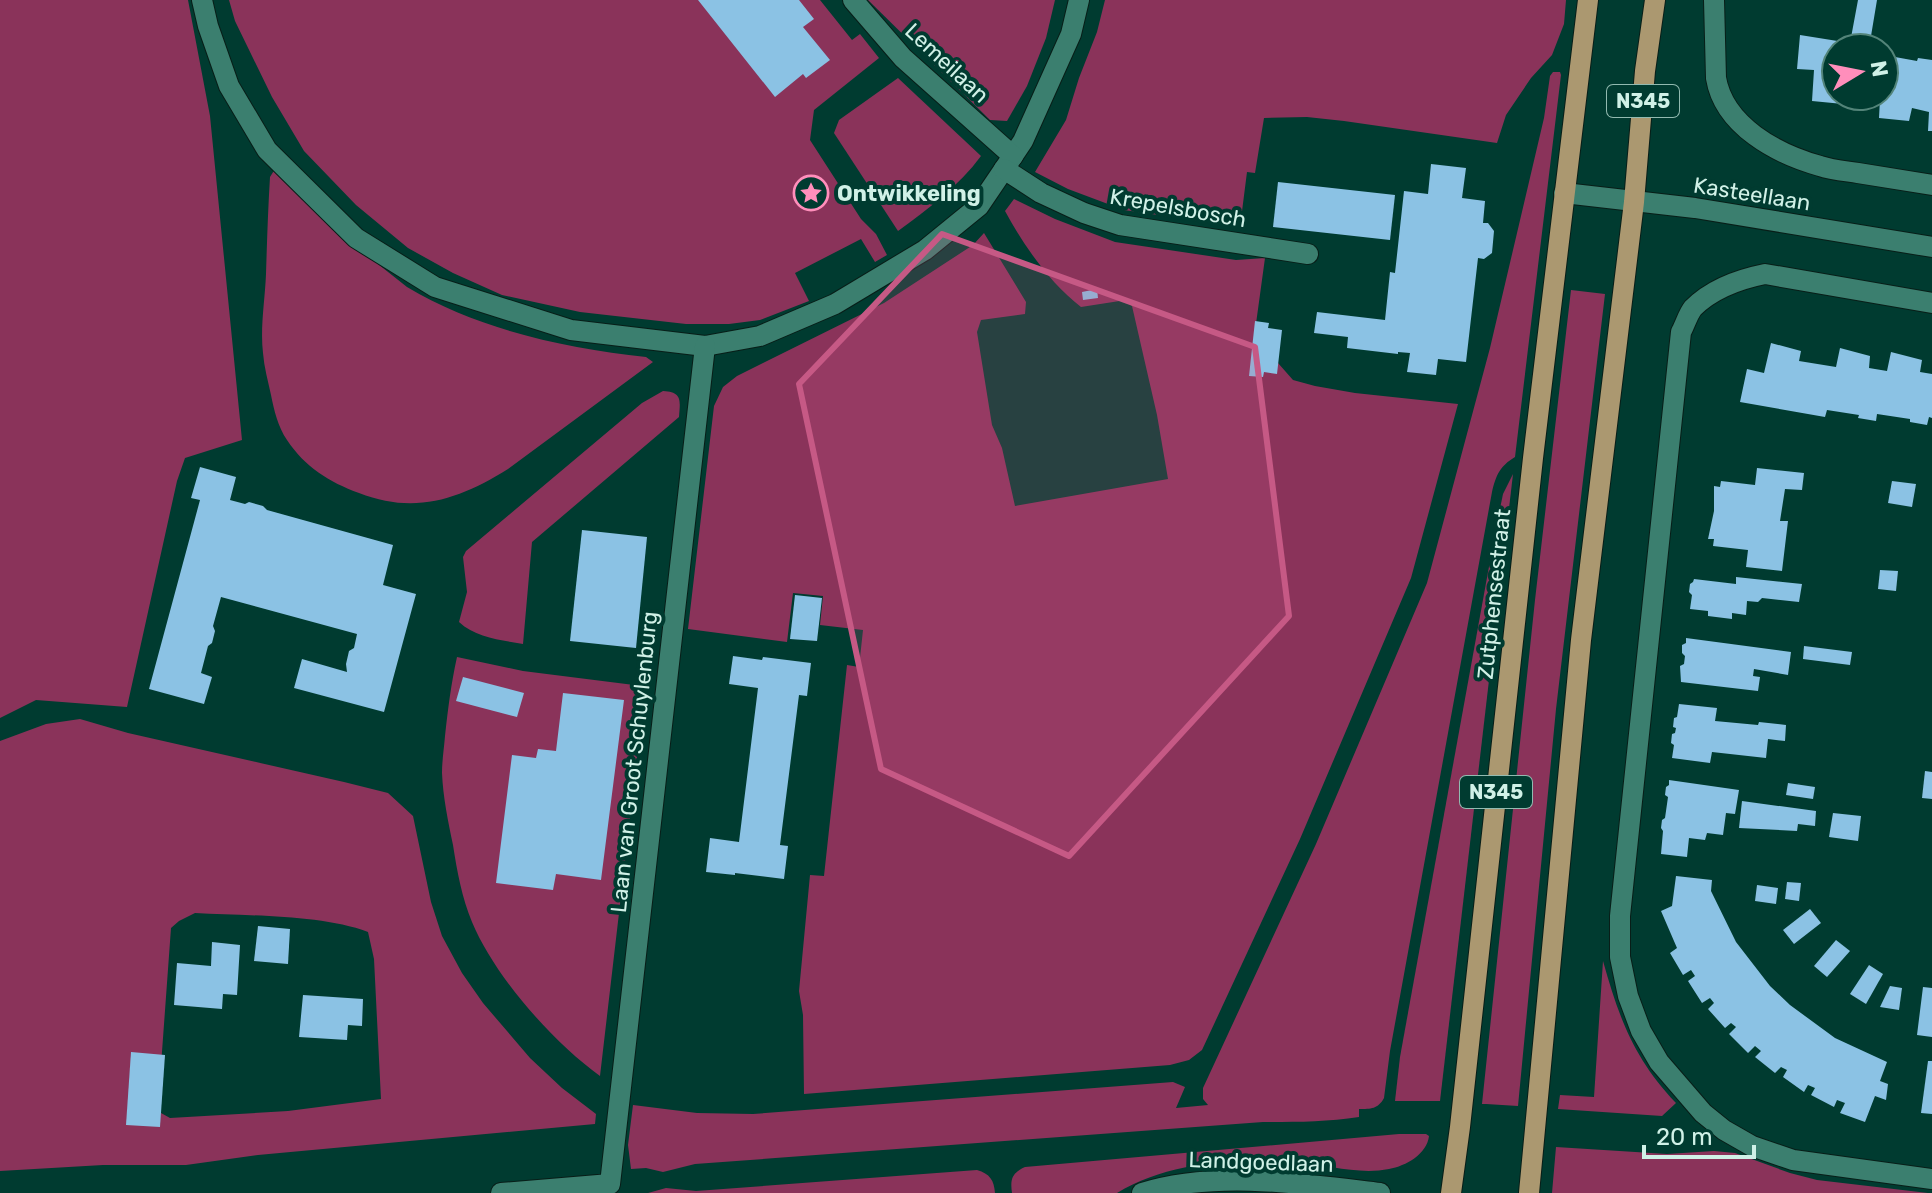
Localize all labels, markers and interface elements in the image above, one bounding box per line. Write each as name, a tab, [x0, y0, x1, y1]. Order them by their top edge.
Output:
street label: Lemeilaan	[900, 17, 994, 109]
north arrow	[1820, 32, 1900, 112]
text: N	[1865, 58, 1894, 79]
road number: N345	[1607, 85, 1679, 117]
street label: Kasteellaan	[1692, 171, 1812, 217]
place icon: Ontwikkeling	[792, 174, 830, 212]
place label: Ontwikkeling	[837, 180, 981, 207]
street label: Krepelsbosch	[1108, 183, 1248, 233]
street label: Zutphensestraat	[1472, 507, 1516, 681]
street label: Laan van Groot Schuylenburg	[605, 610, 663, 914]
road number: N345	[1460, 776, 1532, 808]
scale bar	[1644, 1109, 1754, 1159]
text: 20 m	[1656, 1123, 1713, 1151]
street label: Landgoedlaan	[1188, 1146, 1334, 1178]

